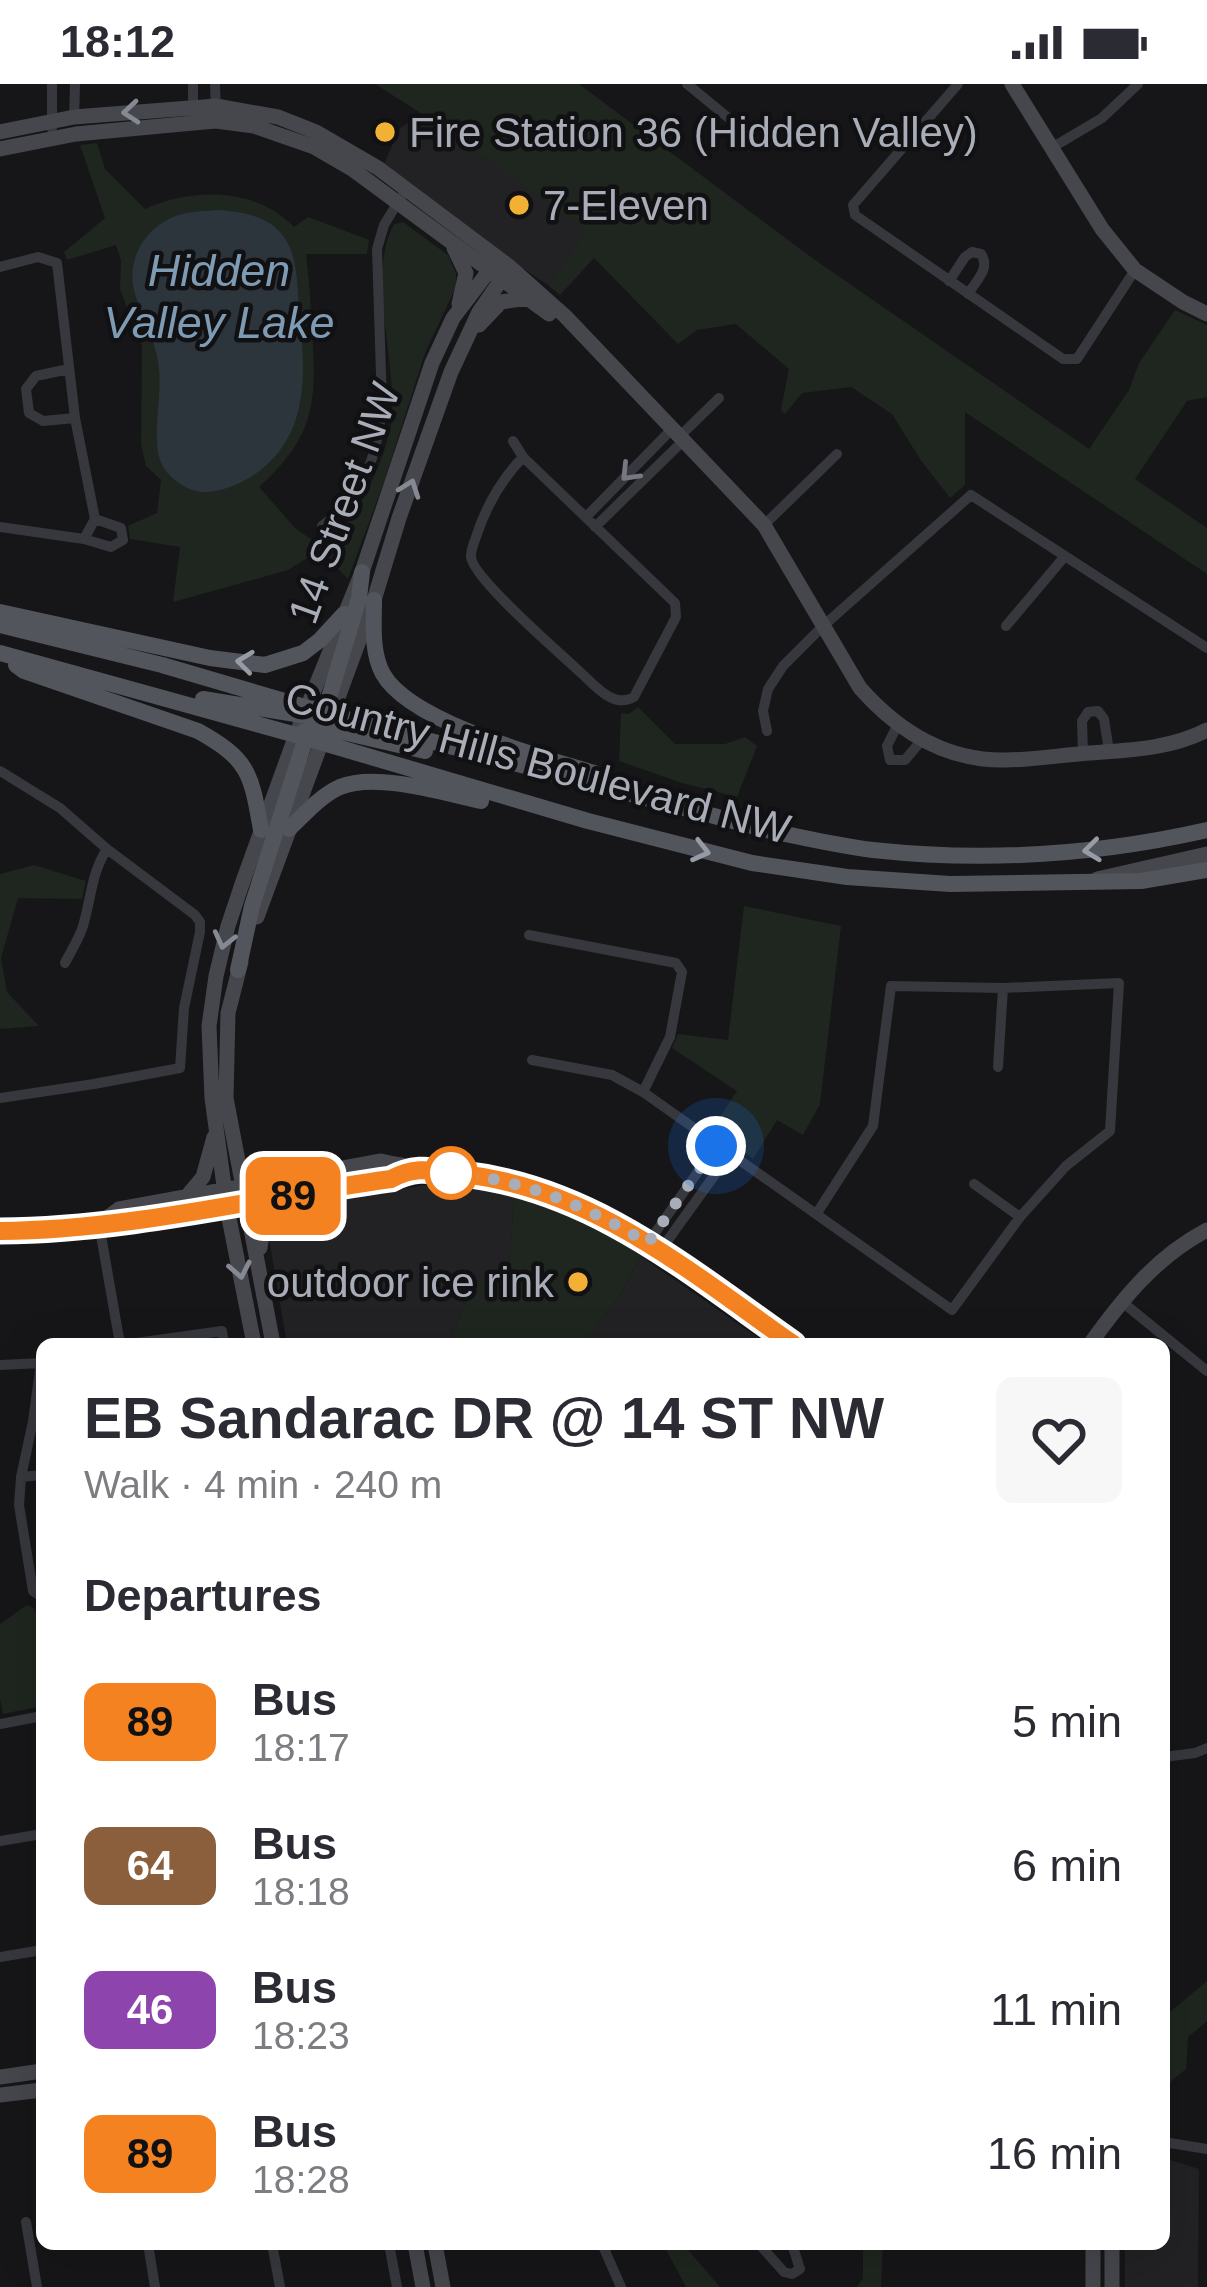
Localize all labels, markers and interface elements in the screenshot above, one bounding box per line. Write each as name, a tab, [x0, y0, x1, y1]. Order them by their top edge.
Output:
text: 18:12	[60, 16, 175, 67]
one-way arrow	[121, 99, 140, 124]
place label: Fire Station 36 (Hidden Valley)	[409, 109, 978, 156]
marker: Fire Station 36 (Hidden Valley)	[372, 119, 398, 145]
place label: 7-Eleven	[543, 182, 709, 229]
marker: 7-Eleven	[506, 192, 532, 218]
water label: Hidden Valley Lake	[104, 245, 334, 348]
street label: 14 Street NW	[279, 376, 409, 629]
one-way arrow	[621, 459, 643, 481]
one-way arrow	[396, 479, 420, 500]
one-way arrow	[235, 650, 255, 676]
street label: Country Hills Boulevard NW	[281, 673, 796, 853]
one-way arrow	[1082, 836, 1102, 862]
one-way arrow	[691, 837, 711, 862]
one-way arrow	[214, 930, 239, 950]
your location	[686, 1116, 746, 1176]
unlabelled marker	[426, 1148, 476, 1198]
line badge: 89	[239, 1157, 347, 1235]
text: 89	[270, 1172, 316, 1219]
place label: outdoor ice rink	[267, 1259, 555, 1306]
one-way arrow	[226, 1260, 252, 1280]
marker: outdoor ice rink	[565, 1269, 591, 1295]
button: heart	[996, 1377, 1122, 1503]
text: EB Sandarac DR @ 14 ST NW	[84, 1386, 884, 1450]
text: Walk · 4 min · 240 m	[84, 1463, 442, 1506]
text: Departures	[84, 1570, 322, 1621]
text: Bus	[252, 1674, 337, 1725]
text: 5 min	[1012, 1696, 1122, 1747]
text: 89	[127, 1698, 173, 1745]
text: 18:17	[252, 1726, 350, 1769]
text: Bus	[252, 1818, 337, 1869]
text: 6 min	[1012, 1840, 1122, 1891]
text: 64	[127, 1842, 173, 1889]
text: 18:18	[252, 1870, 350, 1913]
text: Bus	[252, 1962, 337, 2013]
text: 11 min	[990, 1984, 1122, 2035]
text: 46	[127, 1986, 173, 2033]
text: 18:23	[252, 2014, 350, 2057]
text: Bus	[252, 2106, 337, 2157]
text: 16 min	[987, 2128, 1122, 2179]
text: 89	[127, 2130, 173, 2177]
text: 18:28	[252, 2158, 350, 2201]

